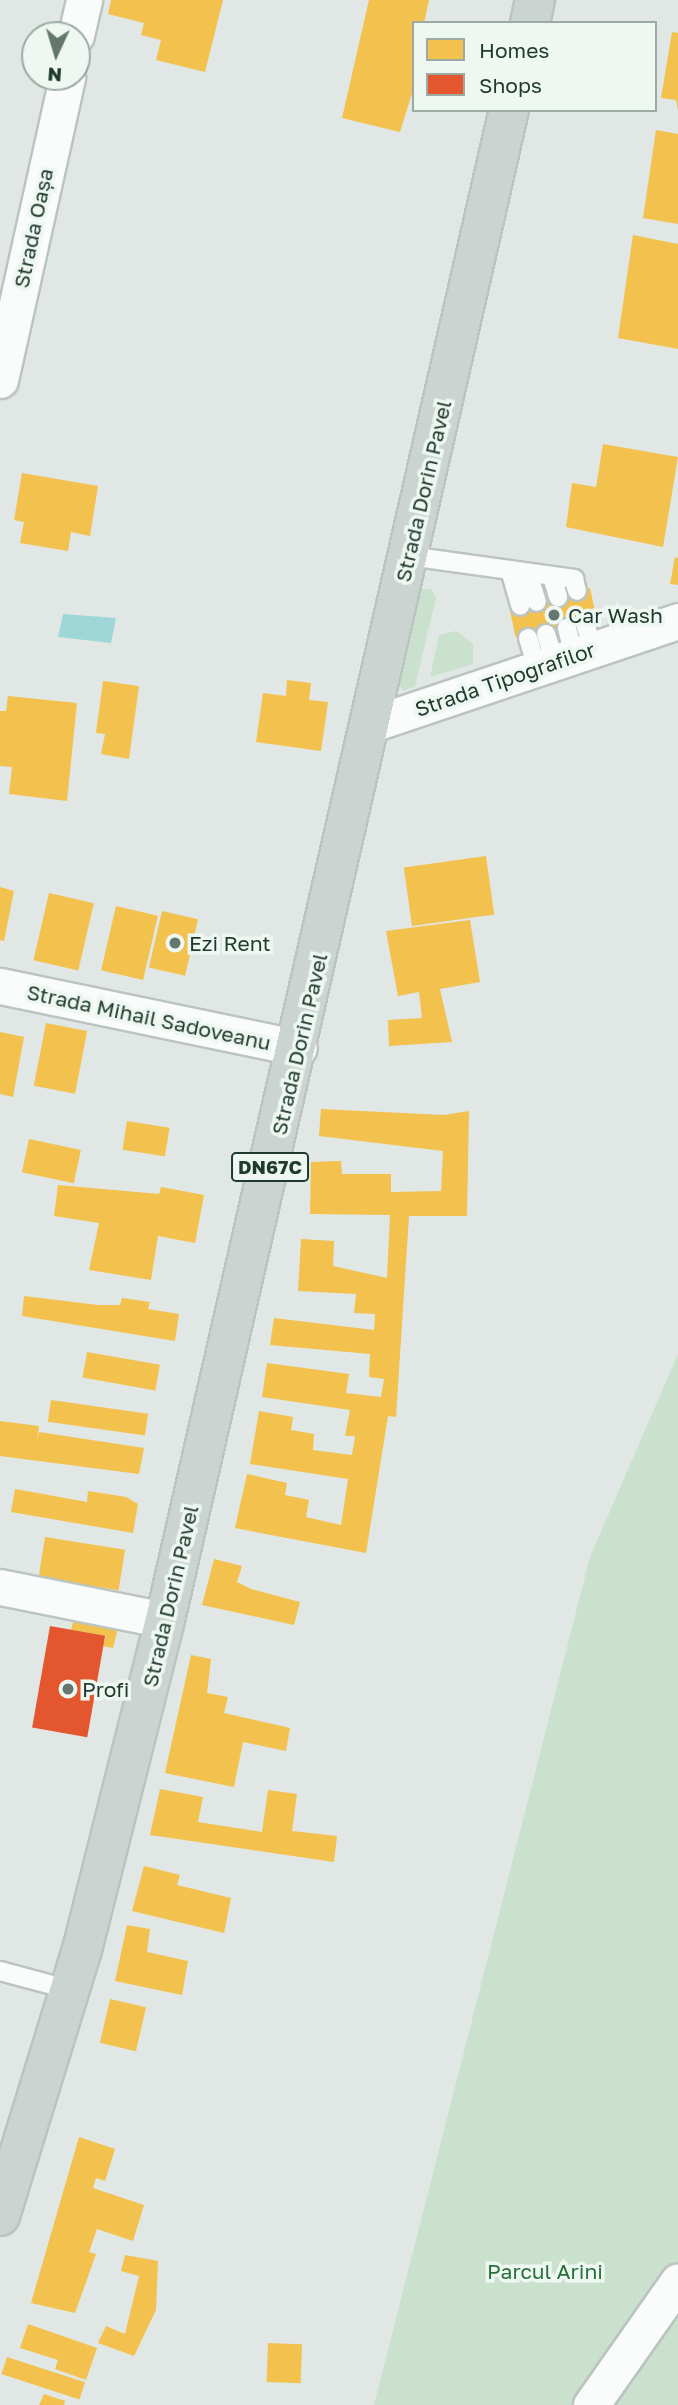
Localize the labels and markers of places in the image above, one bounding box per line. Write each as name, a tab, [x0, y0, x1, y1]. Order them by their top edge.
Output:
place label: Car Wash	[568, 602, 663, 628]
marker: Car Wash	[546, 607, 562, 623]
place label: Ezi Rent	[189, 930, 271, 956]
marker: Ezi Rent	[167, 935, 183, 951]
place label: Profi	[82, 1676, 129, 1702]
marker: Profi	[60, 1681, 76, 1697]

